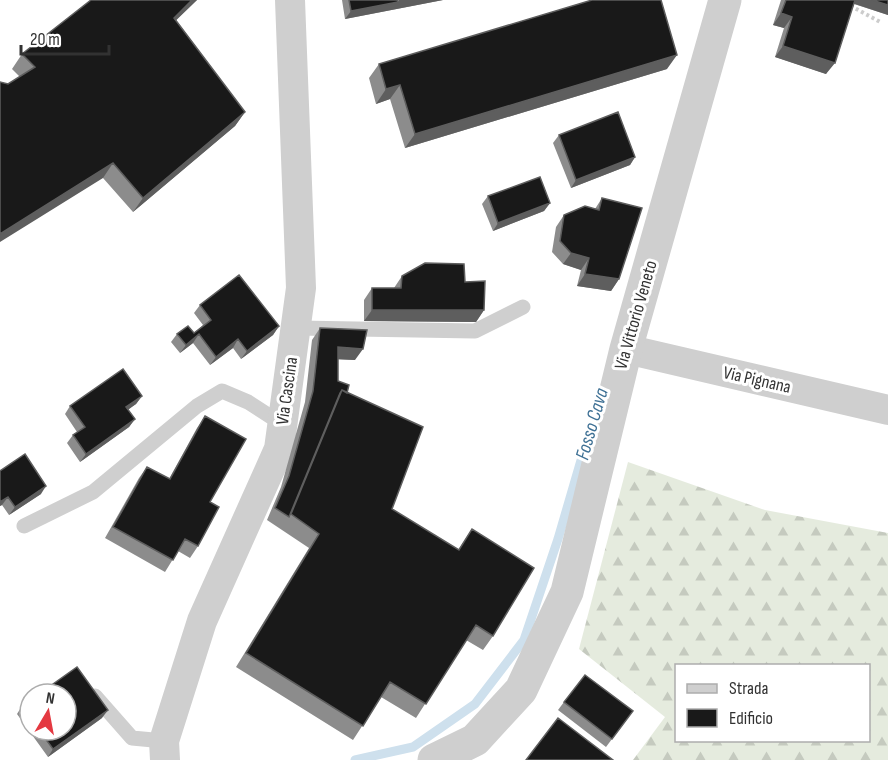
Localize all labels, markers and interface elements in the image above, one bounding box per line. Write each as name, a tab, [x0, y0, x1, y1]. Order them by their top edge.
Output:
scale bar	[21, 18, 110, 56]
text: 20 m	[30, 29, 60, 50]
street label: Via Vittorio Veneto	[610, 258, 662, 372]
street label: Via Cascina	[272, 356, 302, 426]
street label: Via Pignana	[721, 362, 793, 398]
water label: Fosso Cava	[570, 385, 614, 463]
legend	[675, 664, 870, 742]
text: Strada	[729, 678, 769, 699]
north arrow	[18, 682, 78, 742]
text: N	[44, 689, 56, 709]
text: Edificio	[729, 708, 773, 729]

